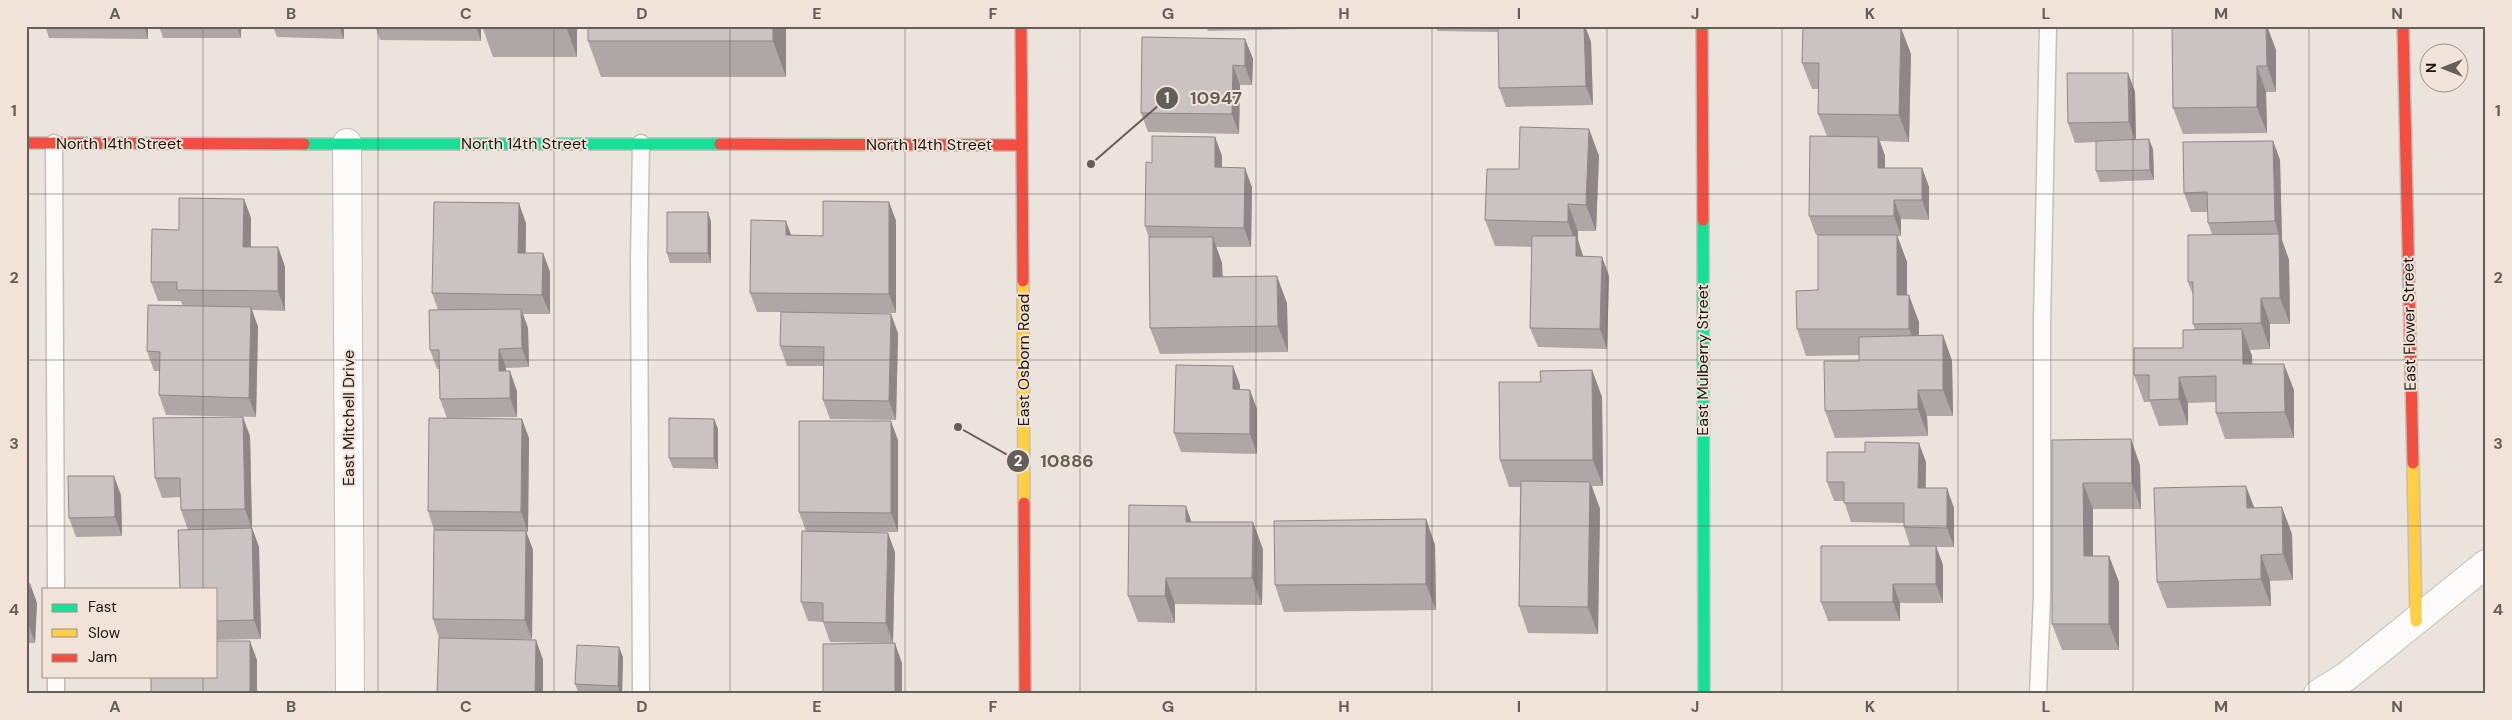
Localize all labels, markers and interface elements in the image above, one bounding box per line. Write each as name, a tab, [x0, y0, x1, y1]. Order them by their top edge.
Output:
text: A	[109, 3, 121, 24]
text: B	[286, 3, 296, 24]
text: C	[460, 3, 472, 24]
text: D	[636, 3, 648, 24]
text: E	[812, 3, 822, 24]
text: F	[989, 3, 998, 24]
text: G	[1162, 3, 1174, 24]
text: H	[1338, 3, 1350, 24]
text: I	[1517, 3, 1521, 24]
text: J	[1691, 3, 1699, 24]
text: K	[1865, 3, 1876, 24]
text: L	[2042, 3, 2051, 24]
text: M	[2214, 3, 2228, 24]
text: N	[2391, 3, 2403, 24]
north arrow	[2420, 42, 2470, 92]
text: N	[2422, 63, 2440, 73]
callout: 10947	[1155, 81, 1252, 114]
text: 10947	[1190, 86, 1242, 110]
text: 1	[1164, 88, 1170, 108]
text: 1	[11, 100, 17, 121]
text: 1	[2495, 100, 2501, 121]
street label: North 14th Street	[56, 133, 182, 154]
street label: North 14th Street	[461, 133, 587, 154]
street label: North 14th Street	[866, 134, 992, 155]
street label: East Flower Street	[2397, 257, 2421, 391]
text: 2	[9, 267, 19, 288]
text: 2	[2493, 267, 2503, 288]
street label: East Mulberry Street	[1692, 284, 1713, 436]
street label: East Osborn Road	[1013, 294, 1034, 426]
street label: East Mitchell Drive	[338, 350, 359, 486]
text: 3	[9, 433, 19, 454]
text: 3	[2493, 433, 2503, 454]
callout: 10886	[1005, 444, 1104, 477]
text: 10886	[1040, 449, 1094, 473]
text: 2	[1014, 451, 1023, 471]
legend	[42, 588, 218, 678]
text: Fast	[88, 597, 117, 617]
text: 4	[9, 599, 19, 620]
text: 4	[2493, 599, 2503, 620]
text: Slow	[88, 623, 121, 643]
text: Jam	[88, 647, 117, 667]
text: A	[109, 696, 121, 717]
text: B	[286, 696, 296, 717]
text: C	[460, 696, 472, 717]
text: D	[636, 696, 648, 717]
text: E	[812, 696, 822, 717]
text: F	[989, 696, 998, 717]
text: G	[1162, 696, 1174, 717]
text: H	[1338, 696, 1350, 717]
text: I	[1517, 696, 1521, 717]
text: J	[1691, 696, 1699, 717]
text: K	[1865, 696, 1876, 717]
text: L	[2042, 696, 2051, 717]
text: M	[2214, 696, 2228, 717]
text: N	[2391, 696, 2403, 717]

